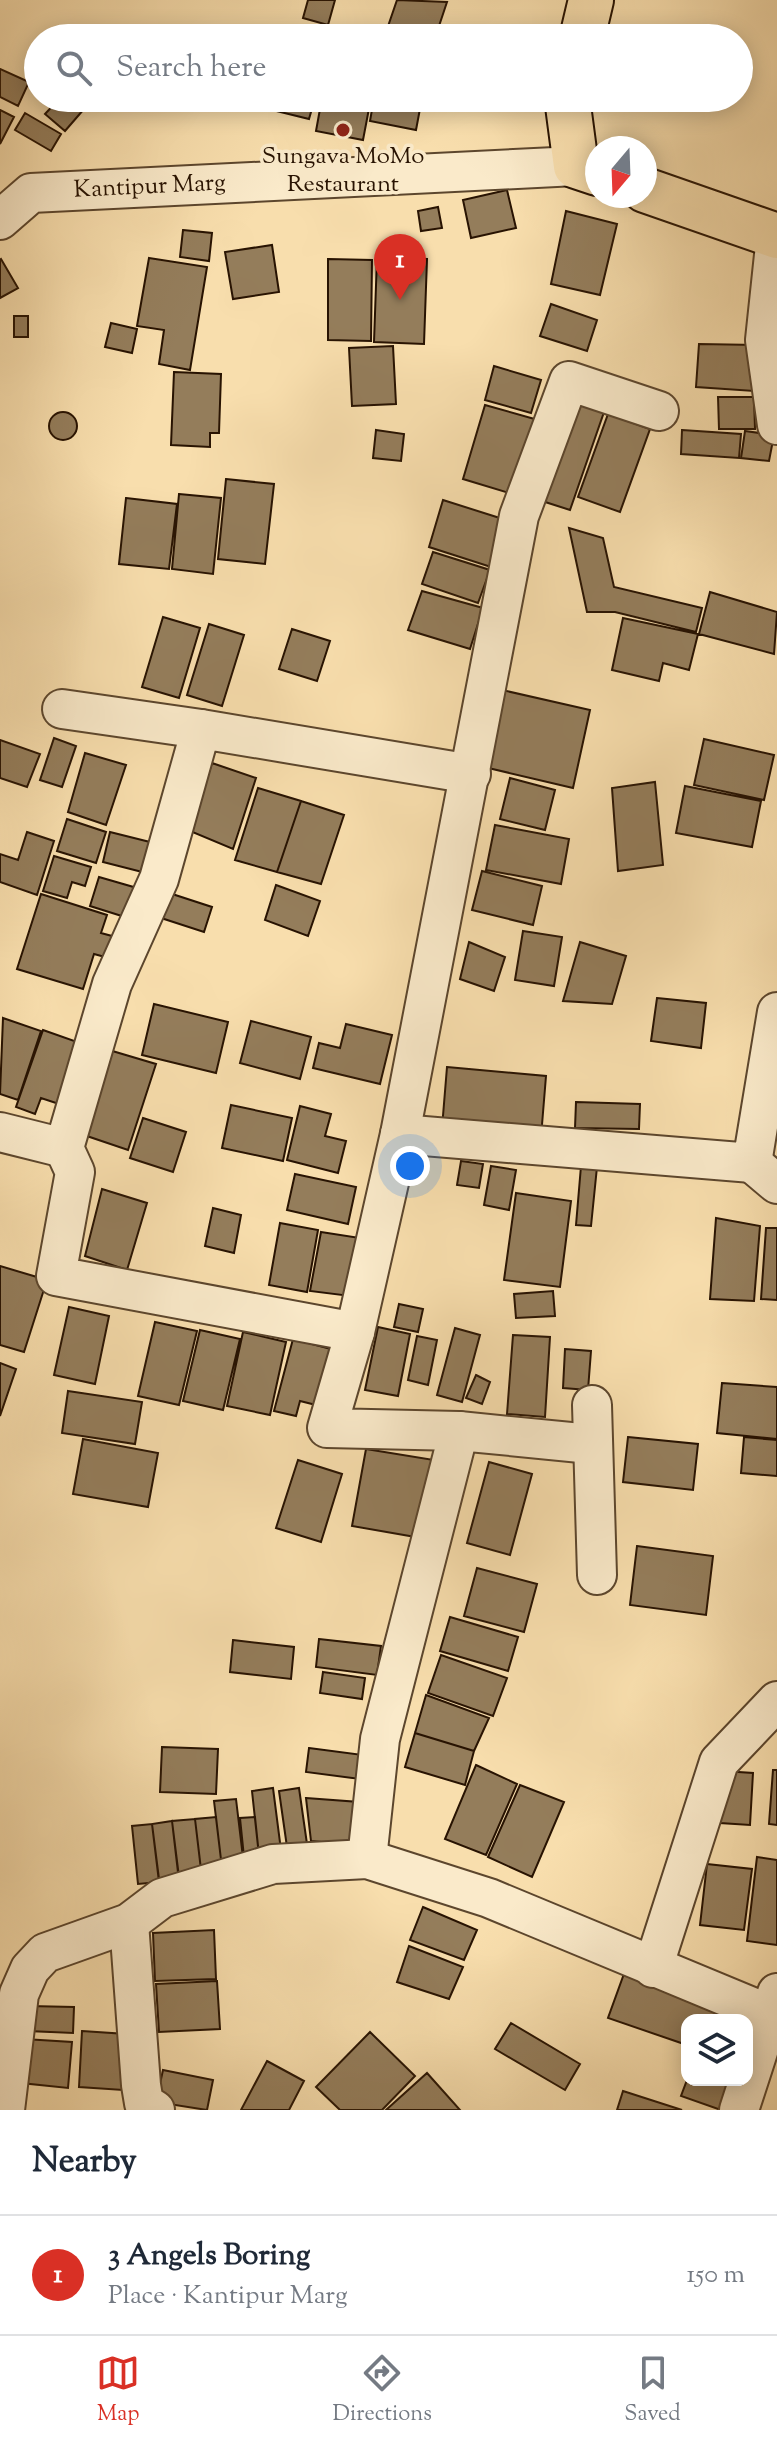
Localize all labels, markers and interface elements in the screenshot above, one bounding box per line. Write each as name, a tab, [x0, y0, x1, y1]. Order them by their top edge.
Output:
search box	[24, 24, 753, 112]
icon: search	[52, 46, 96, 90]
text: Search here	[116, 47, 266, 90]
marker: Sungava MoMo Restaurant	[334, 121, 352, 139]
north arrow	[585, 136, 657, 208]
place label: Sungava MoMo Restaurant	[262, 140, 424, 202]
street label: Kantipur Marg	[73, 166, 227, 208]
pin: 1	[374, 234, 426, 300]
your location	[390, 1146, 430, 1186]
map controls	[681, 2014, 753, 2086]
button: layers	[681, 2014, 753, 2086]
text: Nearby	[32, 2138, 137, 2187]
text: 3 Angels Boring	[108, 2235, 310, 2278]
text: 1	[54, 2257, 62, 2294]
text: 150 m	[686, 2257, 745, 2294]
text: Place · Kantipur Marg	[108, 2278, 348, 2315]
tab: Map	[96, 2351, 140, 2431]
tab: Directions	[333, 2351, 432, 2431]
tab: Saved	[624, 2351, 681, 2431]

